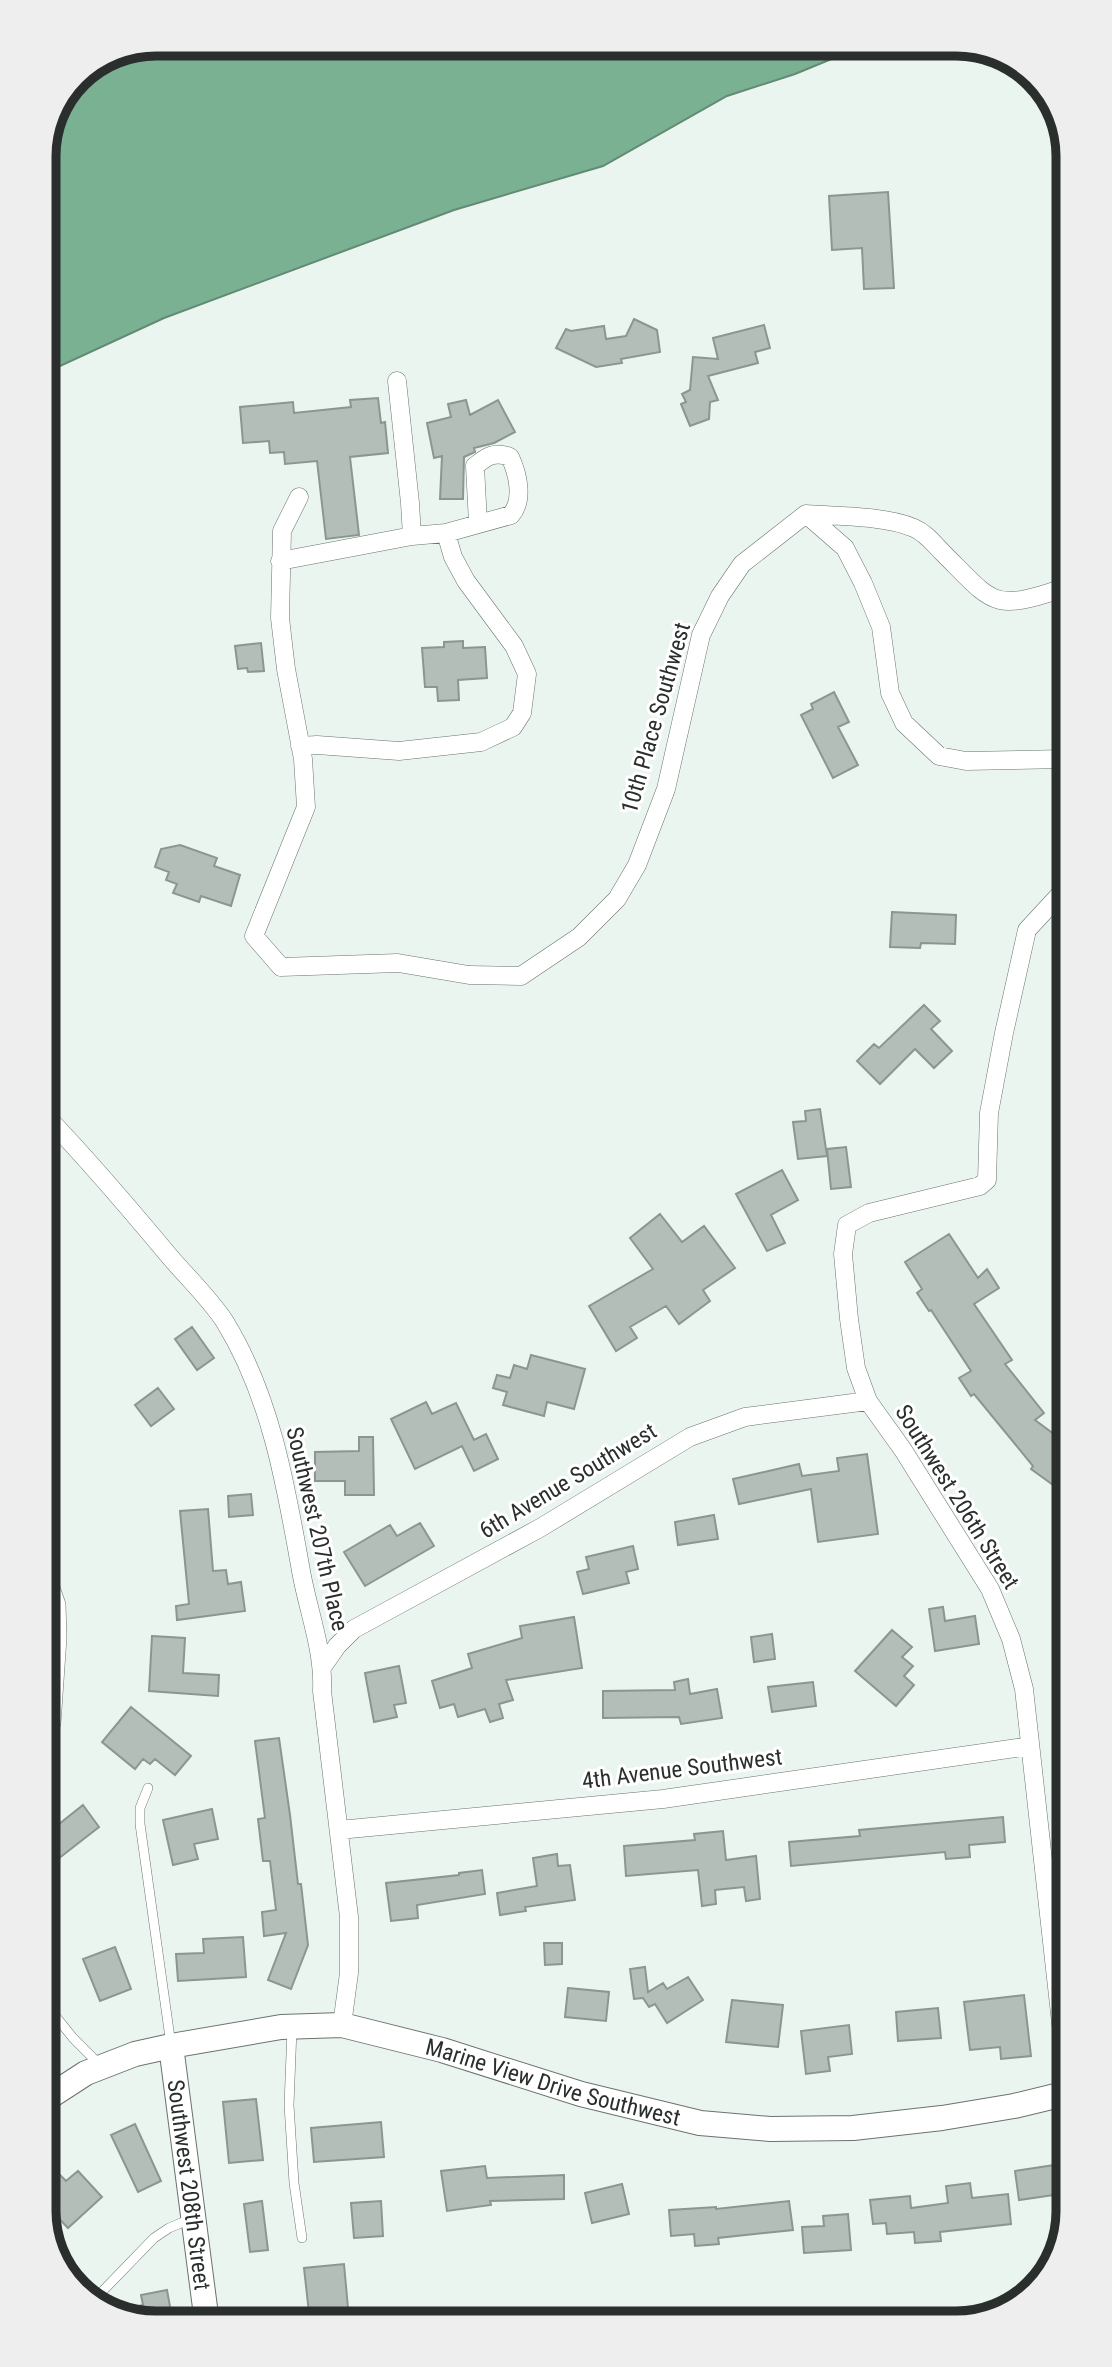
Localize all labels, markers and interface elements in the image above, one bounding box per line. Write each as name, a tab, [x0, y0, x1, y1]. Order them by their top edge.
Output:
street label: 10th Place Southwest	[616, 620, 696, 816]
street label: Southwest 206th Street	[889, 1400, 1025, 1594]
street label: 6th Avenue Southwest	[475, 1418, 661, 1544]
street label: Southwest 207th Place	[280, 1424, 354, 1634]
street label: 4th Avenue Southwest	[580, 1743, 784, 1795]
street label: Marine View Drive Southwest	[423, 2033, 683, 2131]
street label: Southwest 208th Street	[162, 2078, 216, 2292]

